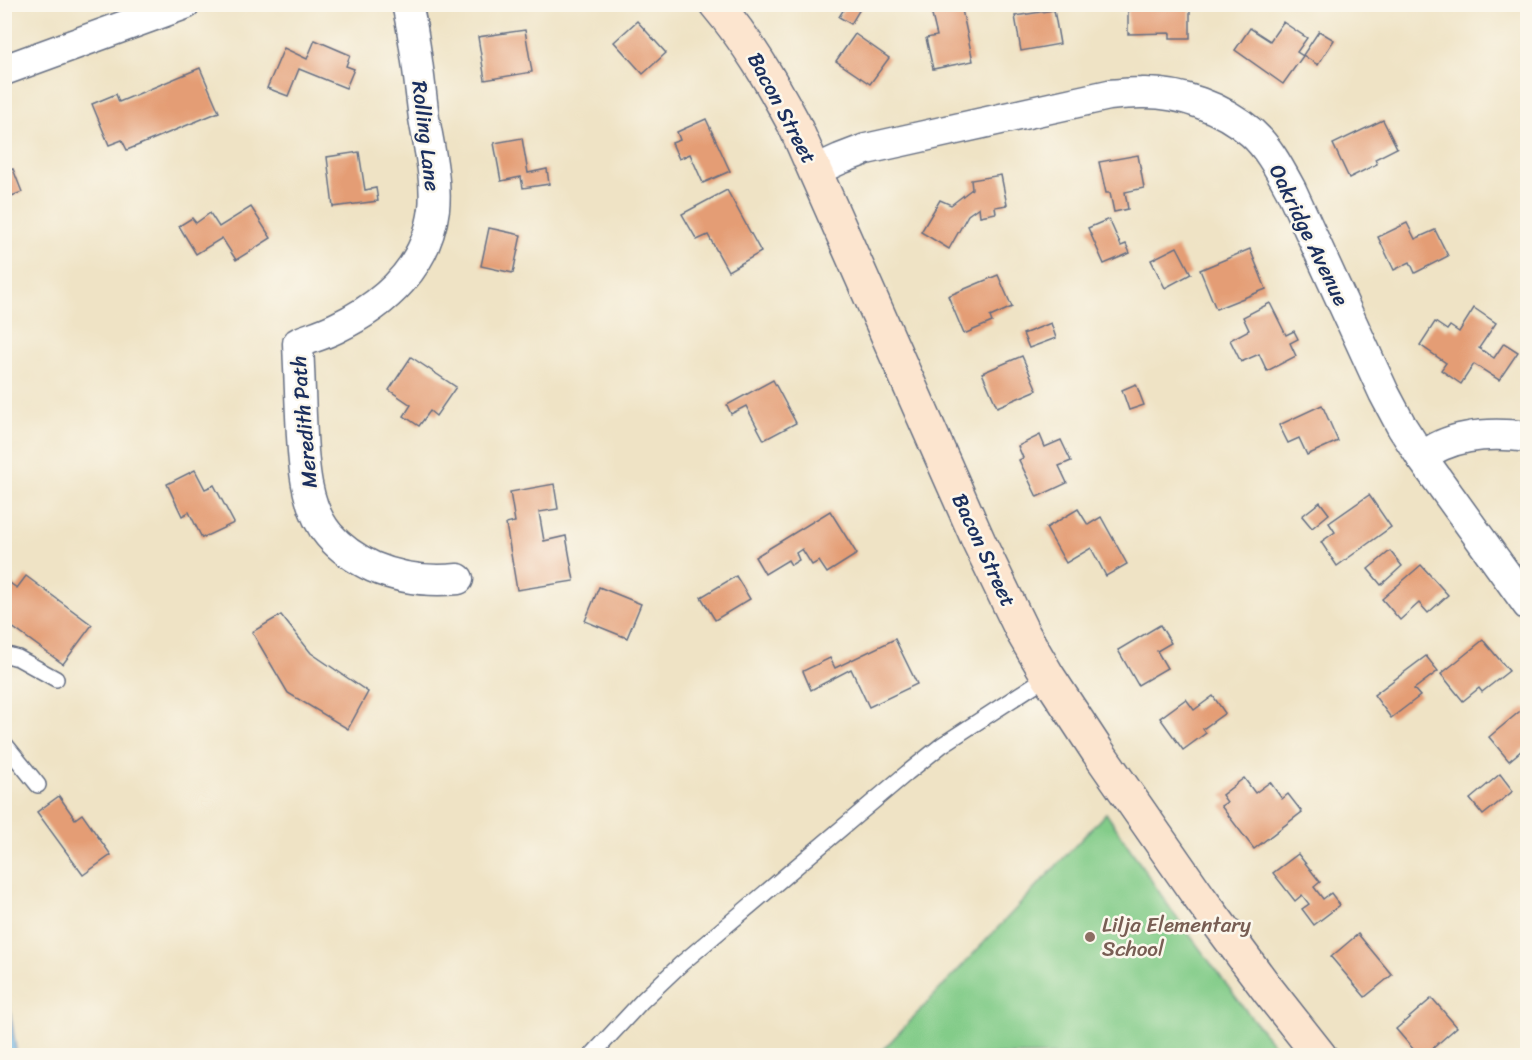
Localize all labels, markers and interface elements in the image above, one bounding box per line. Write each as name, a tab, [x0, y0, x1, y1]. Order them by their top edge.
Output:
street label: Bacon Street	[737, 45, 827, 171]
street label: Rolling Lane	[400, 79, 452, 194]
street label: Oakridge Avenue	[1258, 157, 1360, 313]
street label: Meredith Path	[279, 354, 329, 490]
street label: Bacon Street	[941, 487, 1027, 613]
place label: Lilja Elementary School	[1102, 906, 1251, 968]
marker: Lilja Elementary School	[1083, 930, 1097, 944]

